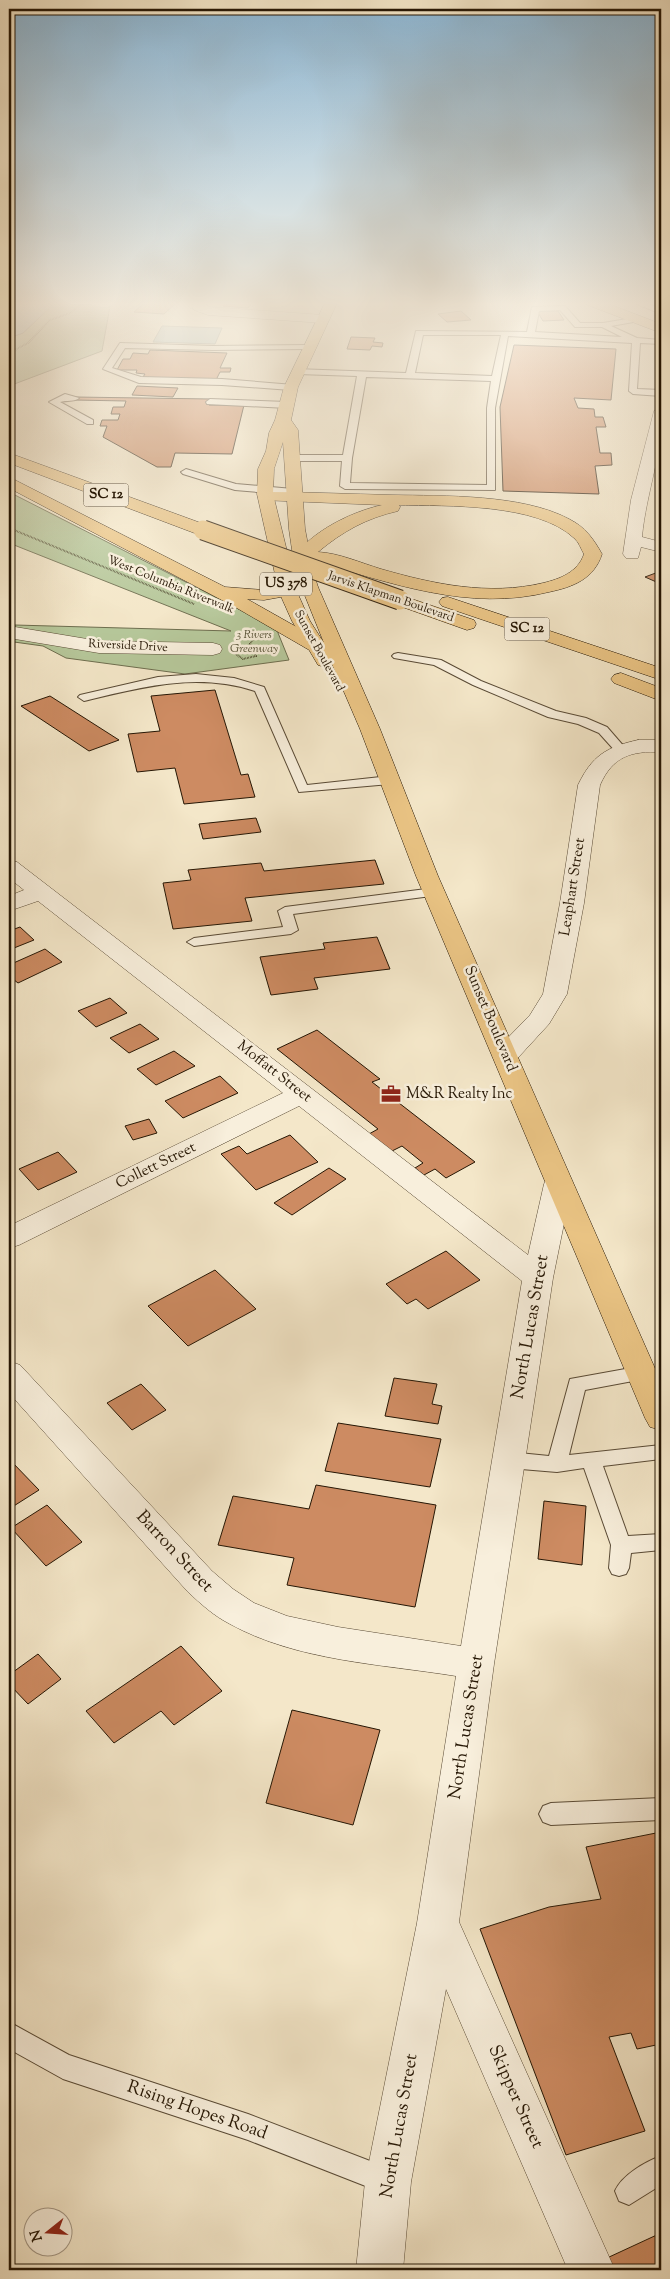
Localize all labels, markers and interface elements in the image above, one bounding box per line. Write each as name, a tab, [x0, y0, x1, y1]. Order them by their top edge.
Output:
road number: SC 12	[84, 484, 128, 506]
street label: West Columbia Riverwalk	[105, 551, 238, 619]
street label: Jarvis Klapman Boulevard	[325, 567, 457, 627]
road number: US 378	[260, 572, 312, 596]
street label: Sunset Boulevard	[289, 607, 349, 695]
road number: SC 12	[504, 618, 550, 640]
park label: 3 Rivers Greenway	[230, 626, 278, 658]
street label: Riverside Drive	[88, 635, 169, 657]
street label: Leaphart Street	[555, 836, 591, 938]
street label: Sunset Boulevard	[458, 963, 522, 1076]
street label: Moffatt Street	[232, 1036, 316, 1108]
office icon: M&R Realty Inc	[380, 1083, 402, 1105]
place label: M&R Realty Inc	[406, 1084, 512, 1105]
street label: Collett Street	[112, 1137, 200, 1195]
street label: North Lucas Street	[505, 1253, 557, 1401]
street label: Barron Street	[129, 1505, 219, 1599]
street label: North Lucas Street	[443, 1653, 491, 1801]
street label: Skipper Street	[481, 2041, 549, 2153]
street label: North Lucas Street	[374, 2052, 426, 2200]
street label: Rising Hopes Road	[123, 2075, 271, 2147]
north arrow	[22, 2206, 72, 2256]
text: N	[26, 2227, 49, 2243]

